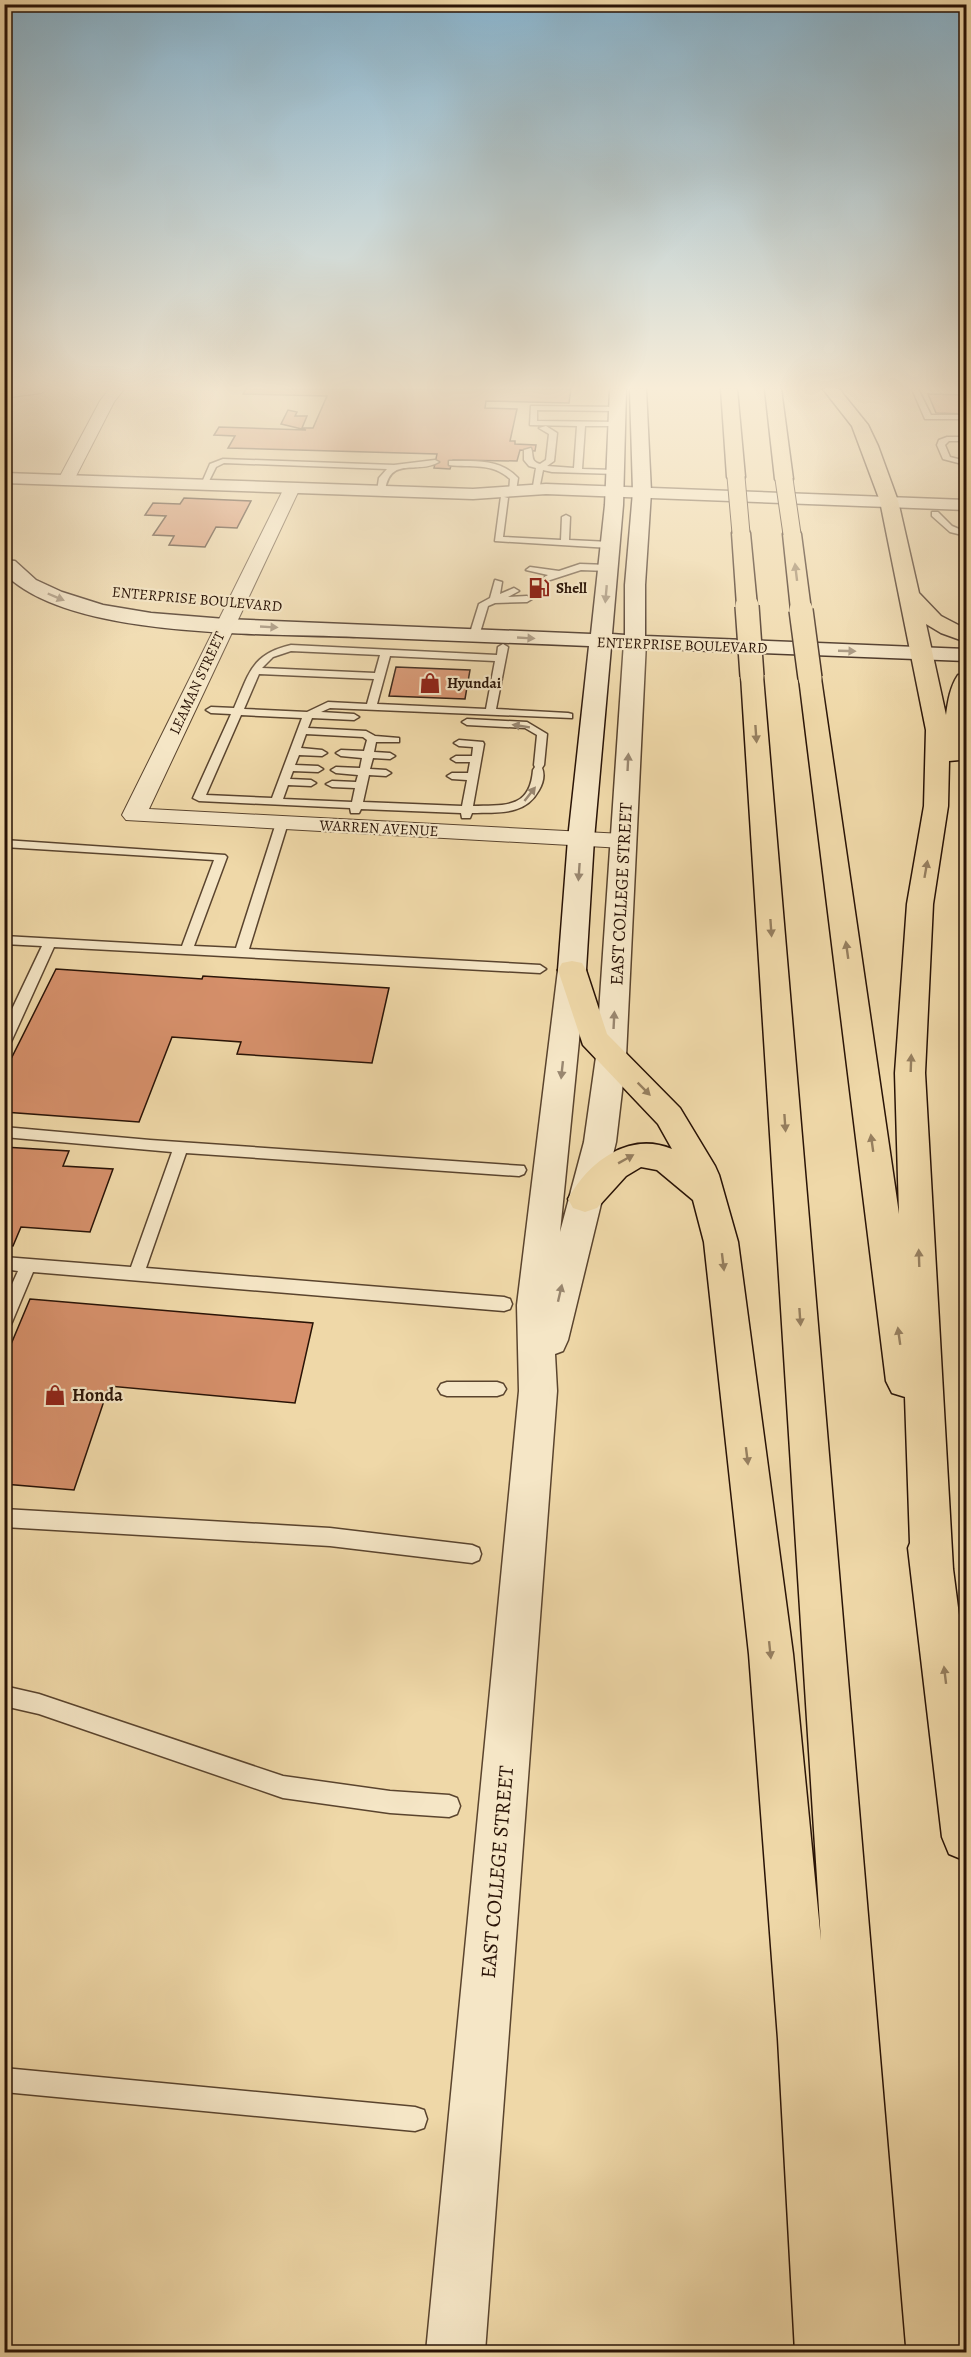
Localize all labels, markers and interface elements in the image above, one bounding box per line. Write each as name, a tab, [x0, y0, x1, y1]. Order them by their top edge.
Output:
one-way arrow	[792, 562, 801, 581]
fuel station icon: Shell	[527, 576, 551, 600]
place label: Shell	[556, 578, 587, 598]
street label: ENTERPRISE BOULEVARD	[111, 582, 283, 616]
one-way arrow	[601, 584, 611, 603]
one-way arrow	[47, 593, 65, 602]
one-way arrow	[259, 622, 278, 631]
street label: LEAMAN STREET	[164, 628, 230, 738]
street label: ENTERPRISE BOULEVARD	[596, 632, 768, 658]
one-way arrow	[517, 634, 536, 643]
one-way arrow	[838, 647, 857, 656]
shop icon: Hyundai	[418, 671, 442, 695]
place label: Hyundai	[447, 673, 502, 693]
one-way arrow	[511, 721, 530, 730]
one-way arrow	[752, 725, 761, 744]
one-way arrow	[623, 753, 632, 772]
one-way arrow	[524, 786, 536, 802]
street label: EAST COLLEGE STREET	[604, 802, 638, 986]
street label: WARREN AVENUE	[318, 815, 439, 841]
one-way arrow	[921, 859, 930, 878]
one-way arrow	[574, 862, 583, 881]
one-way arrow	[766, 919, 776, 938]
one-way arrow	[842, 940, 851, 959]
one-way arrow	[609, 1010, 618, 1029]
one-way arrow	[906, 1054, 915, 1073]
one-way arrow	[557, 1061, 567, 1080]
one-way arrow	[636, 1081, 650, 1095]
one-way arrow	[780, 1113, 790, 1132]
one-way arrow	[868, 1134, 877, 1153]
one-way arrow	[618, 1154, 635, 1164]
one-way arrow	[914, 1248, 923, 1267]
one-way arrow	[719, 1253, 728, 1272]
one-way arrow	[556, 1284, 566, 1302]
one-way arrow	[795, 1308, 804, 1327]
one-way arrow	[894, 1327, 904, 1346]
shop icon: Honda	[43, 1383, 67, 1407]
place label: Honda	[72, 1383, 123, 1407]
one-way arrow	[742, 1447, 752, 1466]
one-way arrow	[765, 1640, 775, 1659]
one-way arrow	[941, 1666, 950, 1685]
street label: EAST COLLEGE STREET	[474, 1764, 520, 1980]

